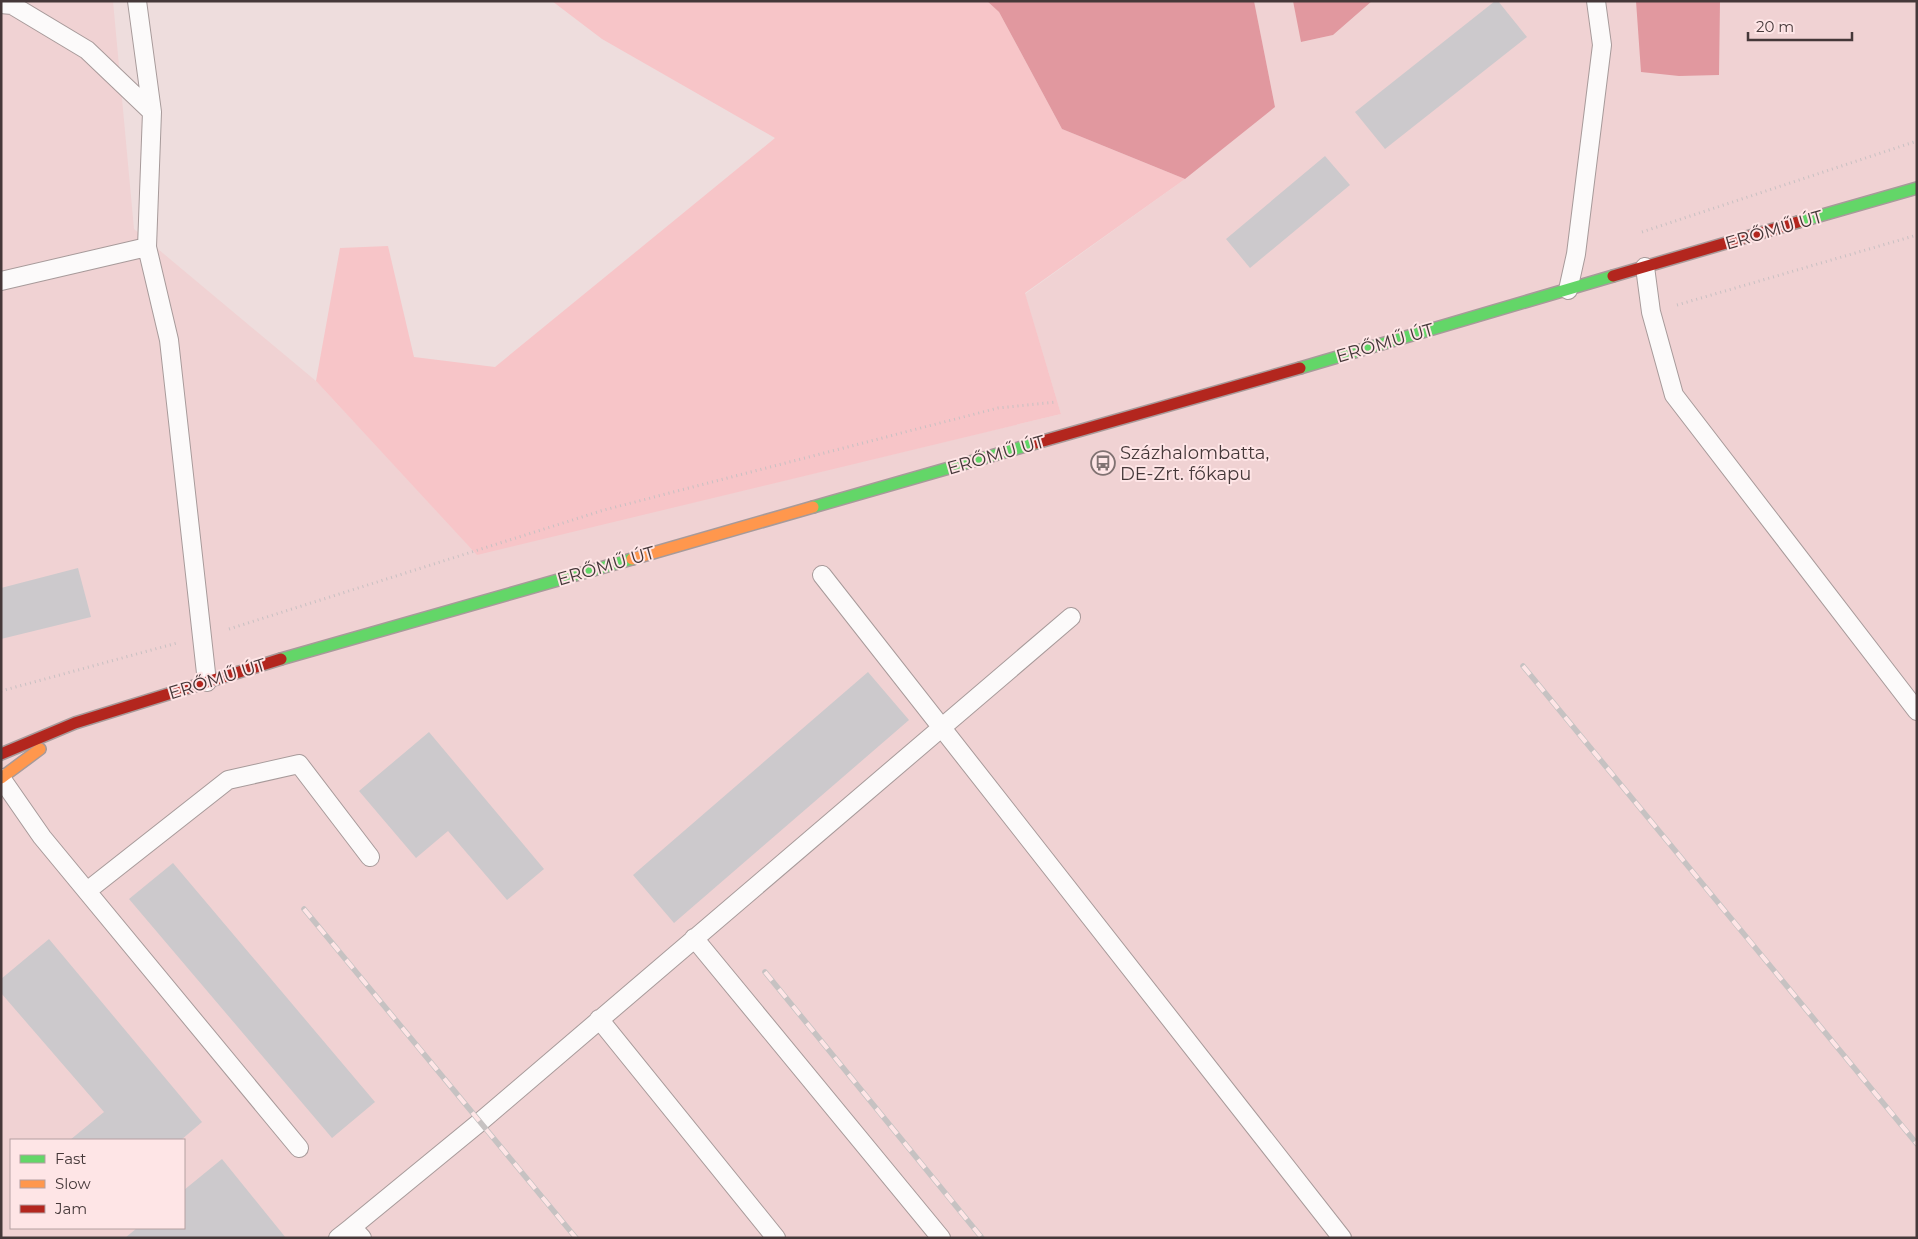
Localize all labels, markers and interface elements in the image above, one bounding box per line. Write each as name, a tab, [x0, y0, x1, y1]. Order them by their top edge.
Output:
scale bar	[1748, 10, 1852, 42]
text: 20 m	[1756, 17, 1794, 36]
street label: ERŐMŰ ÚT	[1723, 205, 1826, 254]
street label: ERŐMŰ ÚT	[1334, 318, 1437, 367]
street label: ERŐMŰ ÚT	[945, 430, 1048, 479]
place label: Százhalombatta, DE-Zrt. főkapu	[1120, 442, 1269, 485]
bus stop icon: Százhalombatta, DE-Zrt. főkapu	[1090, 450, 1116, 476]
street label: ERŐMŰ ÚT	[555, 541, 658, 590]
street label: ERŐMŰ ÚT	[166, 654, 269, 704]
legend	[10, 1139, 185, 1229]
text: Fast	[55, 1149, 86, 1168]
text: Slow	[55, 1174, 91, 1193]
text: Jam	[54, 1199, 87, 1218]

